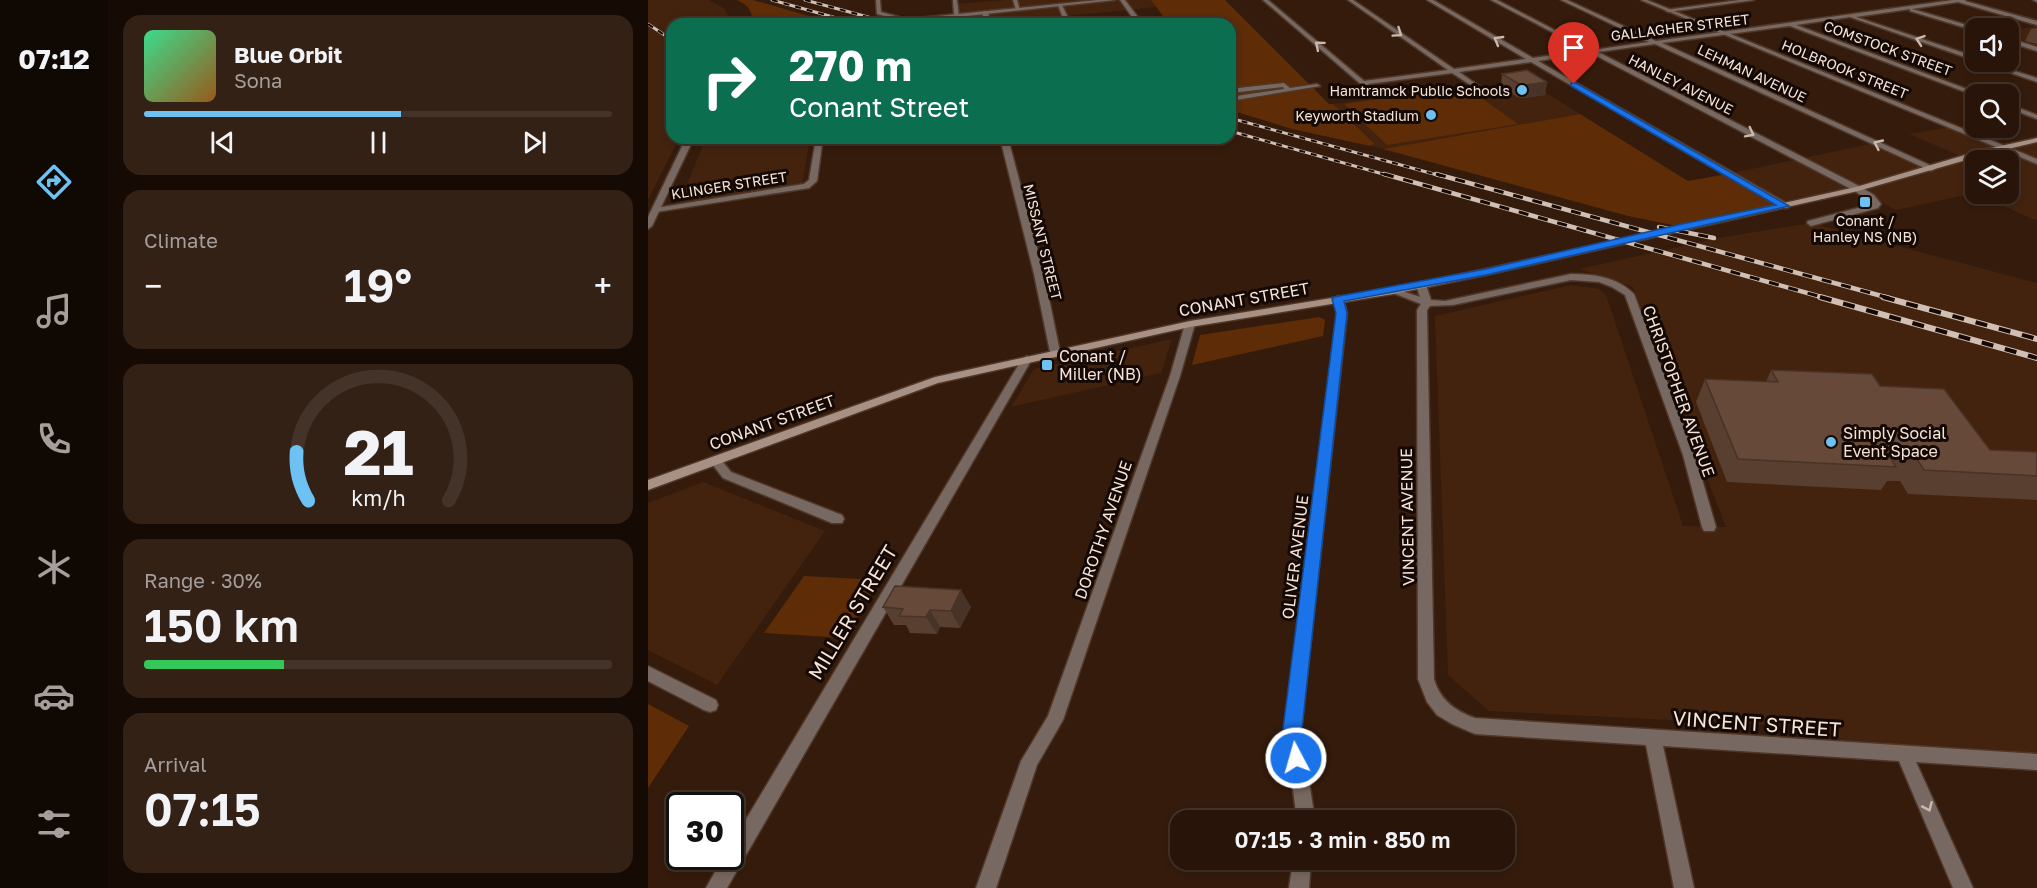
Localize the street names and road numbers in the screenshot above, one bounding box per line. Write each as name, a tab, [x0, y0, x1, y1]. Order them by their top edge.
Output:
street label: GALLAGHER STREET	[1610, 10, 1751, 44]
street label: COMSTOCK STREET	[1822, 17, 1955, 79]
street label: HOLBROOK STREET	[1779, 36, 1911, 102]
street label: LEHMAN AVENUE	[1695, 40, 1809, 106]
street label: HANLEY AVENUE	[1626, 50, 1736, 118]
street label: KLINGER STREET	[670, 167, 788, 203]
street label: MISSANT STREET	[1020, 182, 1066, 302]
street label: CONANT STREET	[1177, 278, 1311, 320]
street label: CHRISTOPHER AVENUE	[1639, 302, 1719, 480]
street label: CONANT STREET	[706, 390, 838, 454]
street label: VINCENT AVENUE	[1396, 448, 1418, 586]
street label: DOROTHY AVENUE	[1070, 458, 1136, 602]
street label: OLIVER AVENUE	[1277, 494, 1313, 620]
street label: MILLER STREET	[802, 540, 902, 684]
street label: VINCENT STREET	[1672, 705, 1842, 741]

